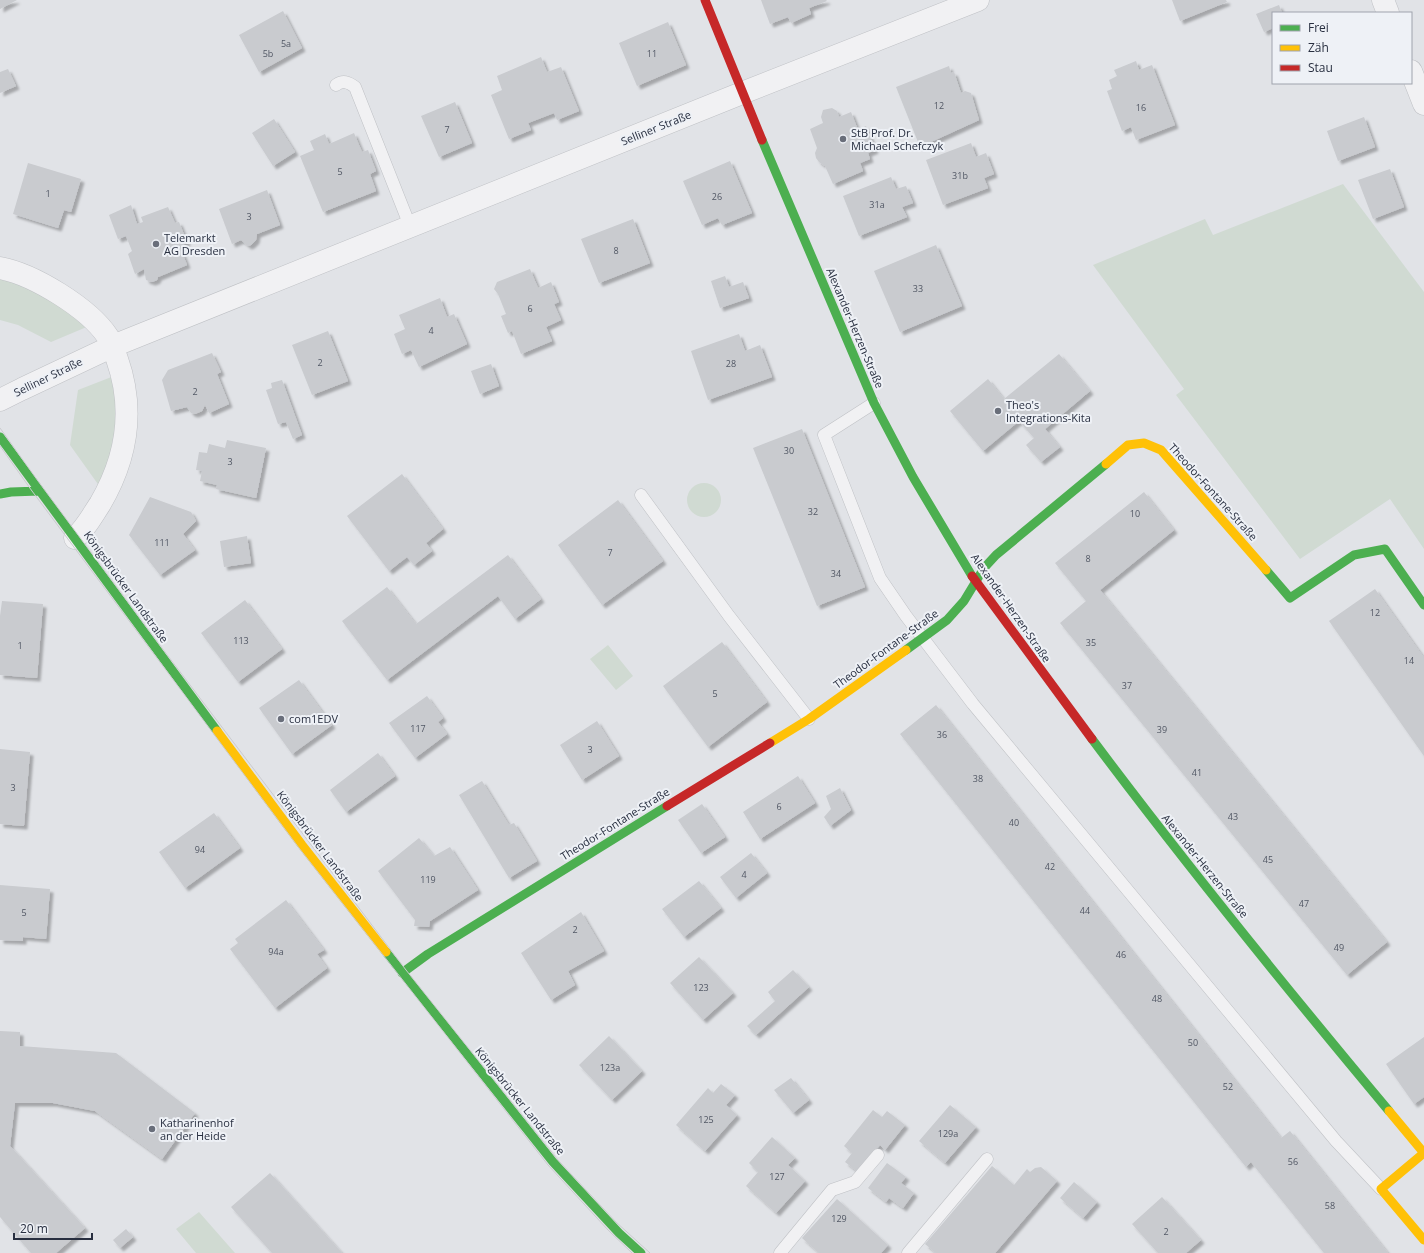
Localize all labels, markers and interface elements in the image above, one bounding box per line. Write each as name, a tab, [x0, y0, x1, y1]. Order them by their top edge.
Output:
legend	[1272, 12, 1412, 84]
text: Frei	[1308, 19, 1329, 36]
house number: 5a	[281, 37, 291, 50]
text: Zäh	[1308, 39, 1329, 56]
house number: 5b	[263, 47, 273, 60]
house number: 11	[647, 47, 657, 60]
text: Stau	[1308, 59, 1333, 76]
house number: 12	[934, 99, 944, 112]
house number: 16	[1136, 101, 1146, 114]
street label: Selliner Straße	[619, 107, 693, 148]
house number: 7	[444, 123, 450, 136]
place label: StB Prof. Dr. Michael Schefczyk	[851, 125, 943, 153]
marker: StB Prof. Dr. Michael Schefczyk	[838, 134, 848, 144]
house number: 5	[337, 165, 343, 178]
house number: 31b	[952, 169, 968, 182]
house number: 1	[45, 187, 51, 200]
house number: 26	[712, 190, 722, 203]
house number: 31a	[869, 198, 885, 211]
house number: 3	[246, 210, 252, 223]
place label: Telemarkt AG Dresden	[164, 230, 225, 258]
marker: Telemarkt AG Dresden	[151, 239, 161, 249]
house number: 8	[613, 244, 619, 257]
street label: Alexander-Herzen-Straße	[823, 265, 888, 390]
house number: 33	[913, 282, 923, 295]
house number: 6	[527, 302, 533, 315]
house number: 4	[428, 324, 434, 337]
street label: Selliner Straße	[11, 354, 85, 400]
house number: 2	[317, 356, 323, 369]
house number: 28	[726, 357, 736, 370]
house number: 2	[192, 385, 198, 398]
place label: Theo's Integrations-Kita	[1006, 397, 1091, 425]
marker: Theo's Integrations-Kita	[993, 406, 1003, 416]
street label: Theodor-Fontane-Straße	[1166, 440, 1261, 544]
house number: 30	[784, 444, 794, 457]
house number: 3	[227, 455, 233, 468]
house number: 32	[808, 505, 818, 518]
house number: 10	[1130, 507, 1140, 520]
street label: Königsbrücker Landstraße	[81, 528, 172, 646]
house number: 111	[154, 536, 170, 549]
house number: 7	[607, 546, 613, 559]
street label: Alexander-Herzen-Straße	[968, 550, 1055, 665]
house number: 8	[1085, 552, 1091, 565]
house number: 34	[831, 567, 841, 580]
street label: Theodor-Fontane-Straße	[830, 605, 941, 692]
house number: 12	[1370, 606, 1380, 619]
house number: 113	[233, 634, 249, 647]
house number: 35	[1086, 636, 1096, 649]
house number: 1	[17, 639, 23, 652]
house number: 14	[1404, 654, 1414, 667]
house number: 37	[1122, 679, 1132, 692]
house number: 5	[712, 687, 718, 700]
place label: com1EDV	[289, 711, 338, 726]
marker: com1EDV	[276, 714, 286, 724]
house number: 117	[410, 722, 426, 735]
house number: 39	[1157, 723, 1167, 736]
house number: 36	[937, 728, 947, 741]
house number: 3	[587, 743, 593, 756]
house number: 41	[1192, 766, 1202, 779]
house number: 38	[973, 772, 983, 785]
house number: 3	[10, 781, 16, 794]
street label: Theodor-Fontane-Straße	[557, 784, 672, 863]
street label: Königsbrücker Landstraße	[274, 787, 367, 904]
house number: 6	[776, 800, 782, 813]
house number: 43	[1228, 810, 1238, 823]
street label: Alexander-Herzen-Straße	[1159, 811, 1252, 921]
house number: 40	[1009, 816, 1019, 829]
house number: 94	[195, 843, 205, 856]
house number: 45	[1263, 853, 1273, 866]
house number: 42	[1045, 860, 1055, 873]
house number: 4	[741, 868, 747, 881]
house number: 119	[420, 873, 436, 886]
house number: 47	[1299, 897, 1309, 910]
house number: 44	[1080, 904, 1090, 917]
house number: 5	[21, 906, 27, 919]
house number: 2	[572, 923, 578, 936]
house number: 49	[1334, 941, 1344, 954]
house number: 94a	[268, 945, 284, 958]
house number: 46	[1116, 948, 1126, 961]
house number: 123	[693, 981, 709, 994]
house number: 48	[1152, 992, 1162, 1005]
house number: 50	[1188, 1036, 1198, 1049]
street label: Königsbrücker Landstraße	[472, 1044, 569, 1158]
house number: 123a	[600, 1061, 620, 1074]
house number: 52	[1223, 1080, 1233, 1093]
house number: 125	[698, 1113, 714, 1126]
place label: Katharinenhof an der Heide	[160, 1115, 235, 1143]
marker: Katharinenhof an der Heide	[147, 1124, 157, 1134]
house number: 129a	[938, 1127, 958, 1140]
house number: 56	[1288, 1155, 1298, 1168]
house number: 127	[769, 1170, 785, 1183]
house number: 58	[1325, 1199, 1335, 1212]
house number: 129	[831, 1212, 847, 1225]
scale bar	[14, 1215, 92, 1241]
text: 20 m	[20, 1220, 48, 1237]
house number: 2	[1163, 1225, 1169, 1238]

